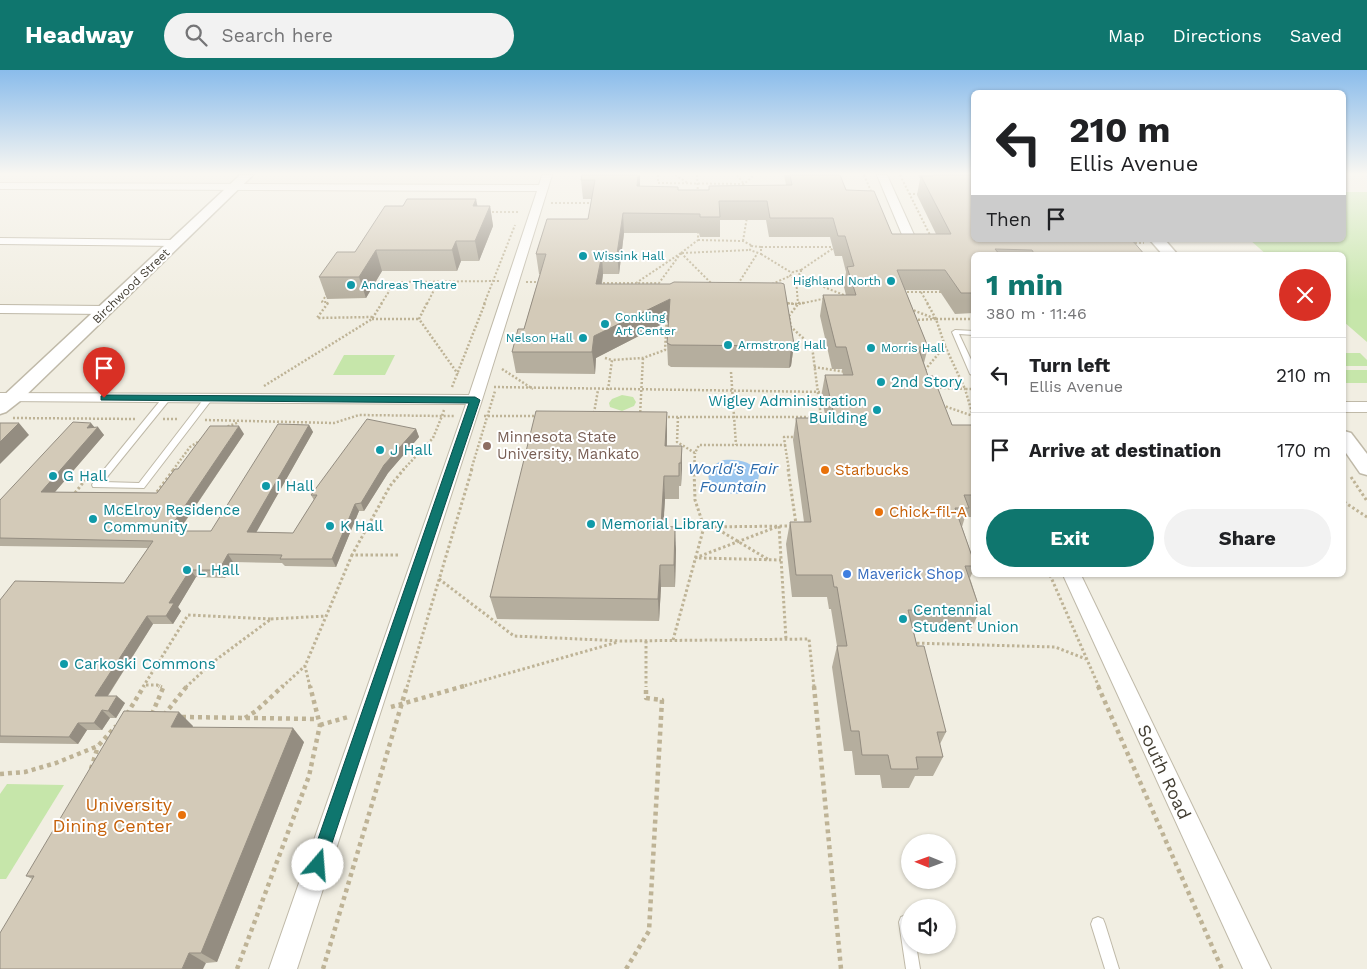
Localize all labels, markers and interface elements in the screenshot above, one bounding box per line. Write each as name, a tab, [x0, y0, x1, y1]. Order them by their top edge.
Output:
search box	[164, 13, 514, 58]
text: Headway	[25, 21, 134, 49]
icon: search	[182, 21, 210, 49]
text: Search here	[222, 24, 333, 47]
text: Map	[1108, 25, 1145, 46]
text: Directions	[1173, 25, 1262, 46]
text: Saved	[1290, 25, 1342, 46]
text: 210 m	[1069, 109, 1170, 151]
icon: left	[986, 110, 1051, 175]
text: Ellis Avenue	[1069, 151, 1198, 176]
icon: arrive	[1042, 205, 1070, 233]
text: Then	[986, 208, 1032, 231]
street label: Birchwood Street	[90, 246, 172, 326]
place label: Wissink Hall	[593, 249, 665, 263]
marker: Wissink Hall	[577, 250, 589, 262]
text: 1 min	[986, 267, 1063, 302]
button: close	[1279, 269, 1331, 321]
place label: Highland North	[793, 274, 881, 288]
marker: Highland North	[885, 275, 897, 287]
place label: Andreas Theatre	[361, 278, 457, 292]
marker: Andreas Theatre	[345, 279, 357, 291]
text: 380 m · 11:46	[986, 304, 1087, 323]
place label: Conkling Art Center	[615, 310, 676, 338]
marker: Conkling Art Center	[599, 318, 611, 330]
place label: Nelson Hall	[506, 331, 573, 345]
marker: Nelson Hall	[577, 332, 589, 344]
place label: Armstrong Hall	[738, 338, 827, 352]
marker: Armstrong Hall	[722, 339, 734, 351]
place label: Morris Hall	[881, 341, 945, 355]
marker: Morris Hall	[865, 342, 877, 354]
pin	[83, 347, 125, 398]
icon: arrive	[90, 354, 118, 382]
text: Turn left	[1029, 354, 1110, 377]
icon: left	[986, 361, 1014, 389]
text: 210 m	[1276, 364, 1331, 387]
place label: 2nd Story	[891, 373, 963, 391]
marker: 2nd Story	[875, 376, 887, 388]
text: Ellis Avenue	[1029, 377, 1123, 396]
place label: Wigley Administration Building	[708, 392, 867, 427]
marker: Wigley Administration Building	[871, 404, 883, 416]
place label: Minnesota State University, Mankato	[497, 428, 639, 463]
icon: arrive	[986, 436, 1014, 464]
text: Arrive at destination	[1029, 439, 1221, 462]
text: 170 m	[1277, 439, 1331, 462]
marker: Minnesota State University, Mankato	[481, 440, 493, 452]
place label: J Hall	[390, 441, 433, 459]
marker: J Hall	[374, 444, 386, 456]
water label: World's Fair Fountain	[688, 459, 779, 496]
place label: Starbucks	[835, 461, 909, 479]
marker: Starbucks	[819, 464, 831, 476]
place label: G Hall	[63, 467, 108, 485]
marker: G Hall	[47, 470, 59, 482]
place label: I Hall	[276, 477, 315, 495]
marker: I Hall	[260, 480, 272, 492]
place label: McElroy Residence Community	[103, 501, 240, 536]
place label: Chick-fil-A	[889, 503, 967, 521]
marker: Chick-fil-A	[873, 506, 885, 518]
button: Exit	[986, 509, 1154, 567]
button: Share	[1164, 509, 1331, 567]
marker: McElroy Residence Community	[87, 513, 99, 525]
place label: Memorial Library	[601, 515, 724, 533]
place label: K Hall	[340, 517, 384, 535]
marker: Memorial Library	[585, 518, 597, 530]
marker: K Hall	[324, 520, 336, 532]
place label: L Hall	[197, 561, 240, 579]
marker: L Hall	[181, 564, 193, 576]
place label: Maverick Shop	[857, 565, 964, 583]
marker: Maverick Shop	[841, 568, 853, 580]
place label: Centennial Student Union	[913, 601, 1019, 636]
marker: Centennial Student Union	[897, 613, 909, 625]
place label: Carkoski Commons	[74, 655, 216, 673]
marker: Carkoski Commons	[58, 658, 70, 670]
street label: South Road	[1133, 721, 1196, 823]
place label: University Dining Center	[53, 794, 173, 836]
marker: University Dining Center	[176, 809, 188, 821]
north arrow	[901, 834, 956, 889]
map controls	[901, 834, 956, 954]
position arrow	[291, 838, 343, 890]
button: sound	[901, 899, 956, 954]

